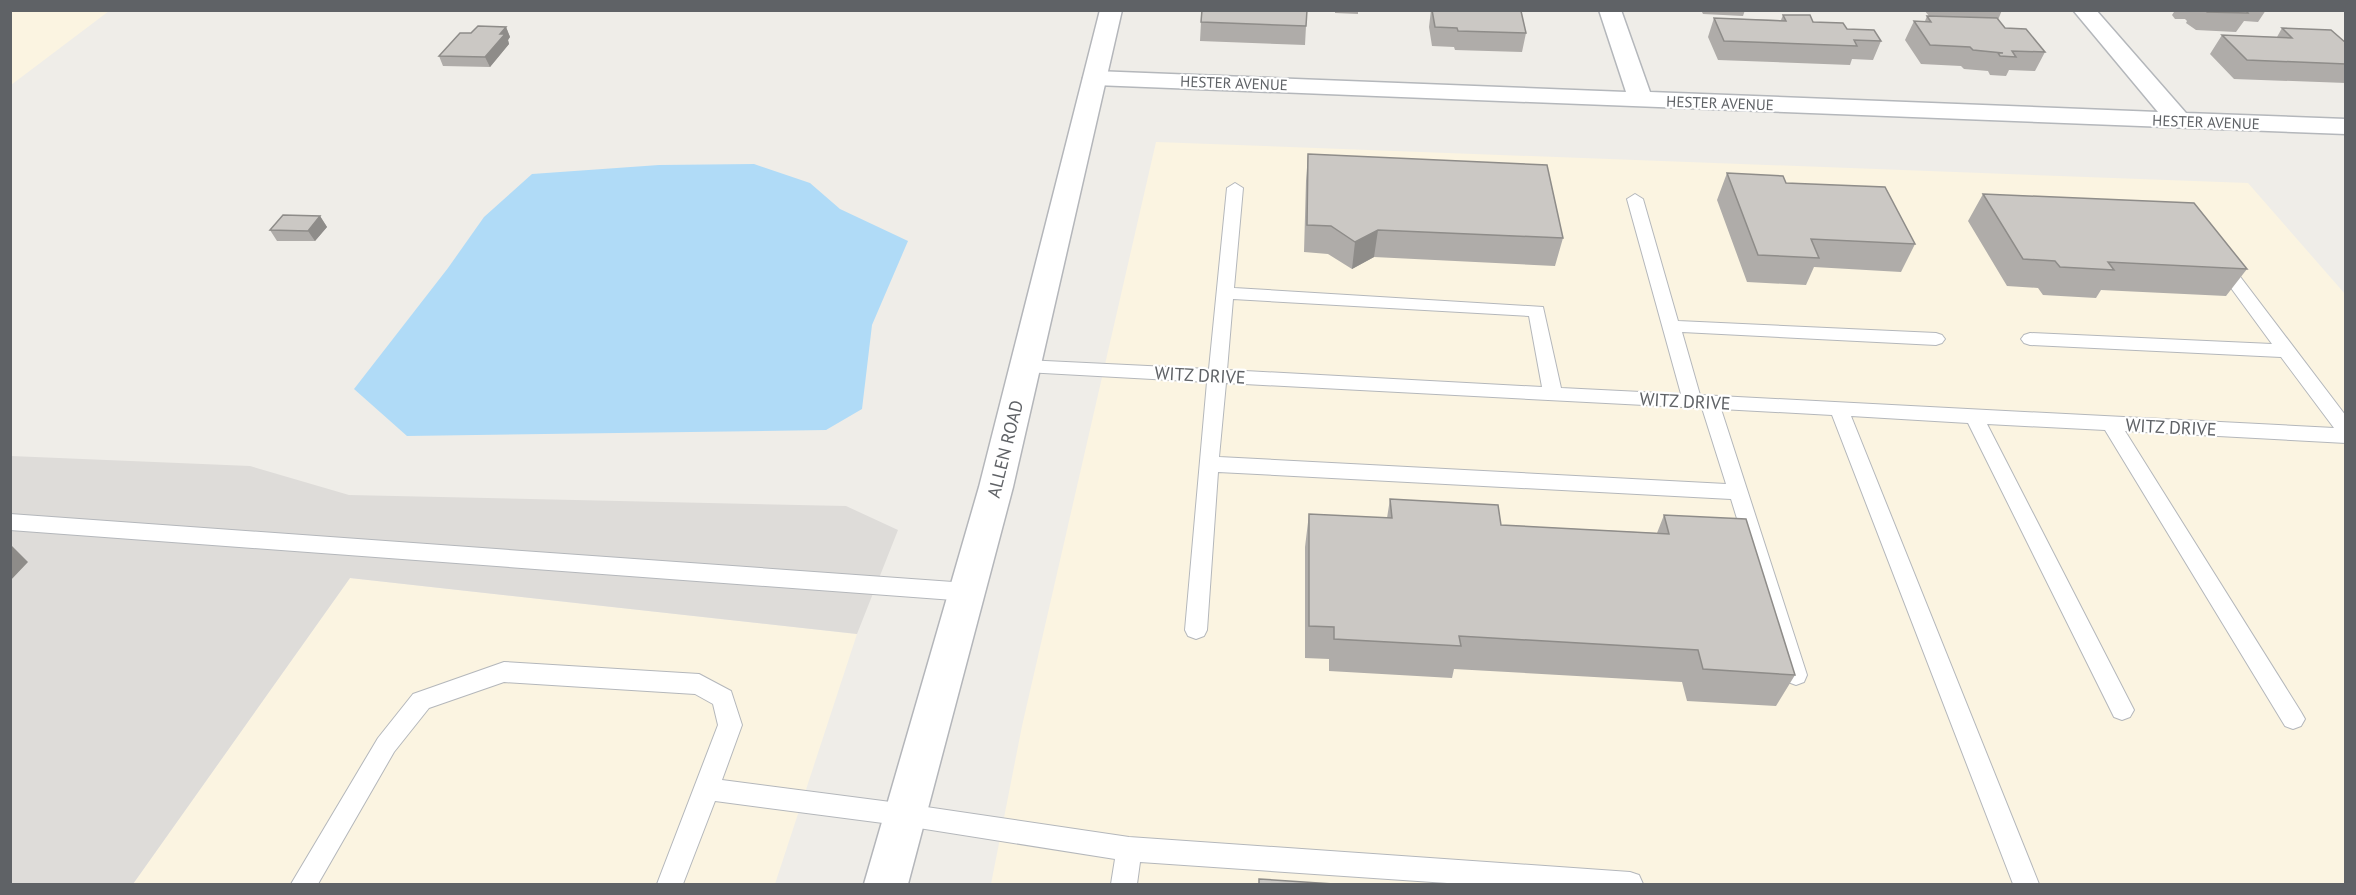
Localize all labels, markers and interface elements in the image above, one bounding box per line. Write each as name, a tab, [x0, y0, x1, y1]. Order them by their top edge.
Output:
street label: HESTER AVENUE	[1180, 72, 1288, 94]
street label: HESTER AVENUE	[1666, 92, 1774, 114]
street label: HESTER AVENUE	[2152, 111, 2260, 133]
street label: WITZ DRIVE	[1154, 361, 1246, 389]
street label: WITZ DRIVE	[1639, 387, 1731, 415]
street label: ALLEN ROAD	[982, 398, 1028, 500]
street label: WITZ DRIVE	[2125, 413, 2217, 441]

